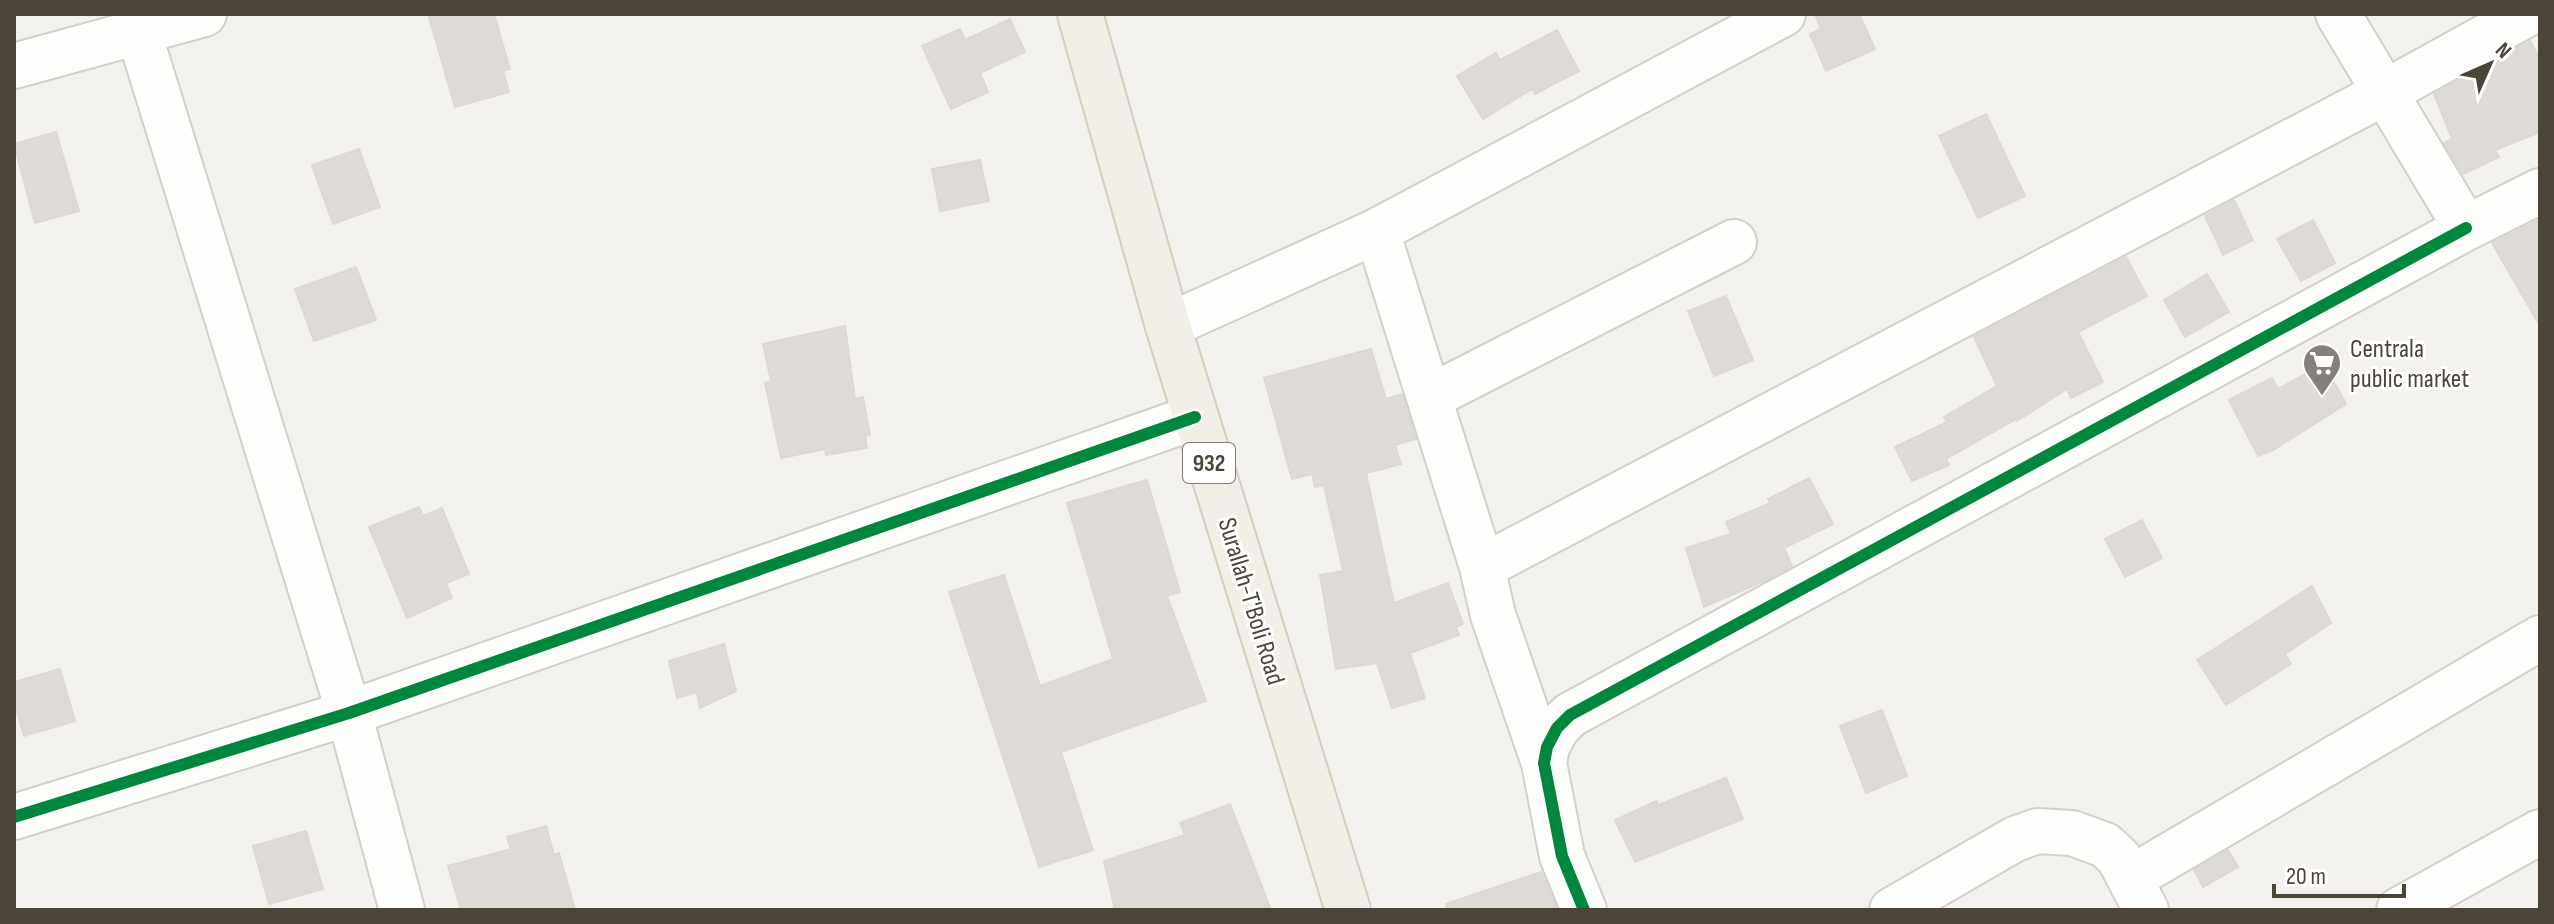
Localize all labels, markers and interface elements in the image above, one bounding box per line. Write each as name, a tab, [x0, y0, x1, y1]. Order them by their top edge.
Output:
north arrow	[2450, 24, 2530, 104]
text: N	[2489, 37, 2517, 65]
place label: Centrala public market	[2350, 334, 2469, 395]
supermarket icon: Centrala public market	[2301, 342, 2343, 397]
road number: 932	[1183, 443, 1235, 483]
street label: Surallah-T'Boli Road	[1210, 514, 1291, 689]
scale bar	[2274, 848, 2404, 898]
text: 20 m	[2286, 862, 2326, 891]

